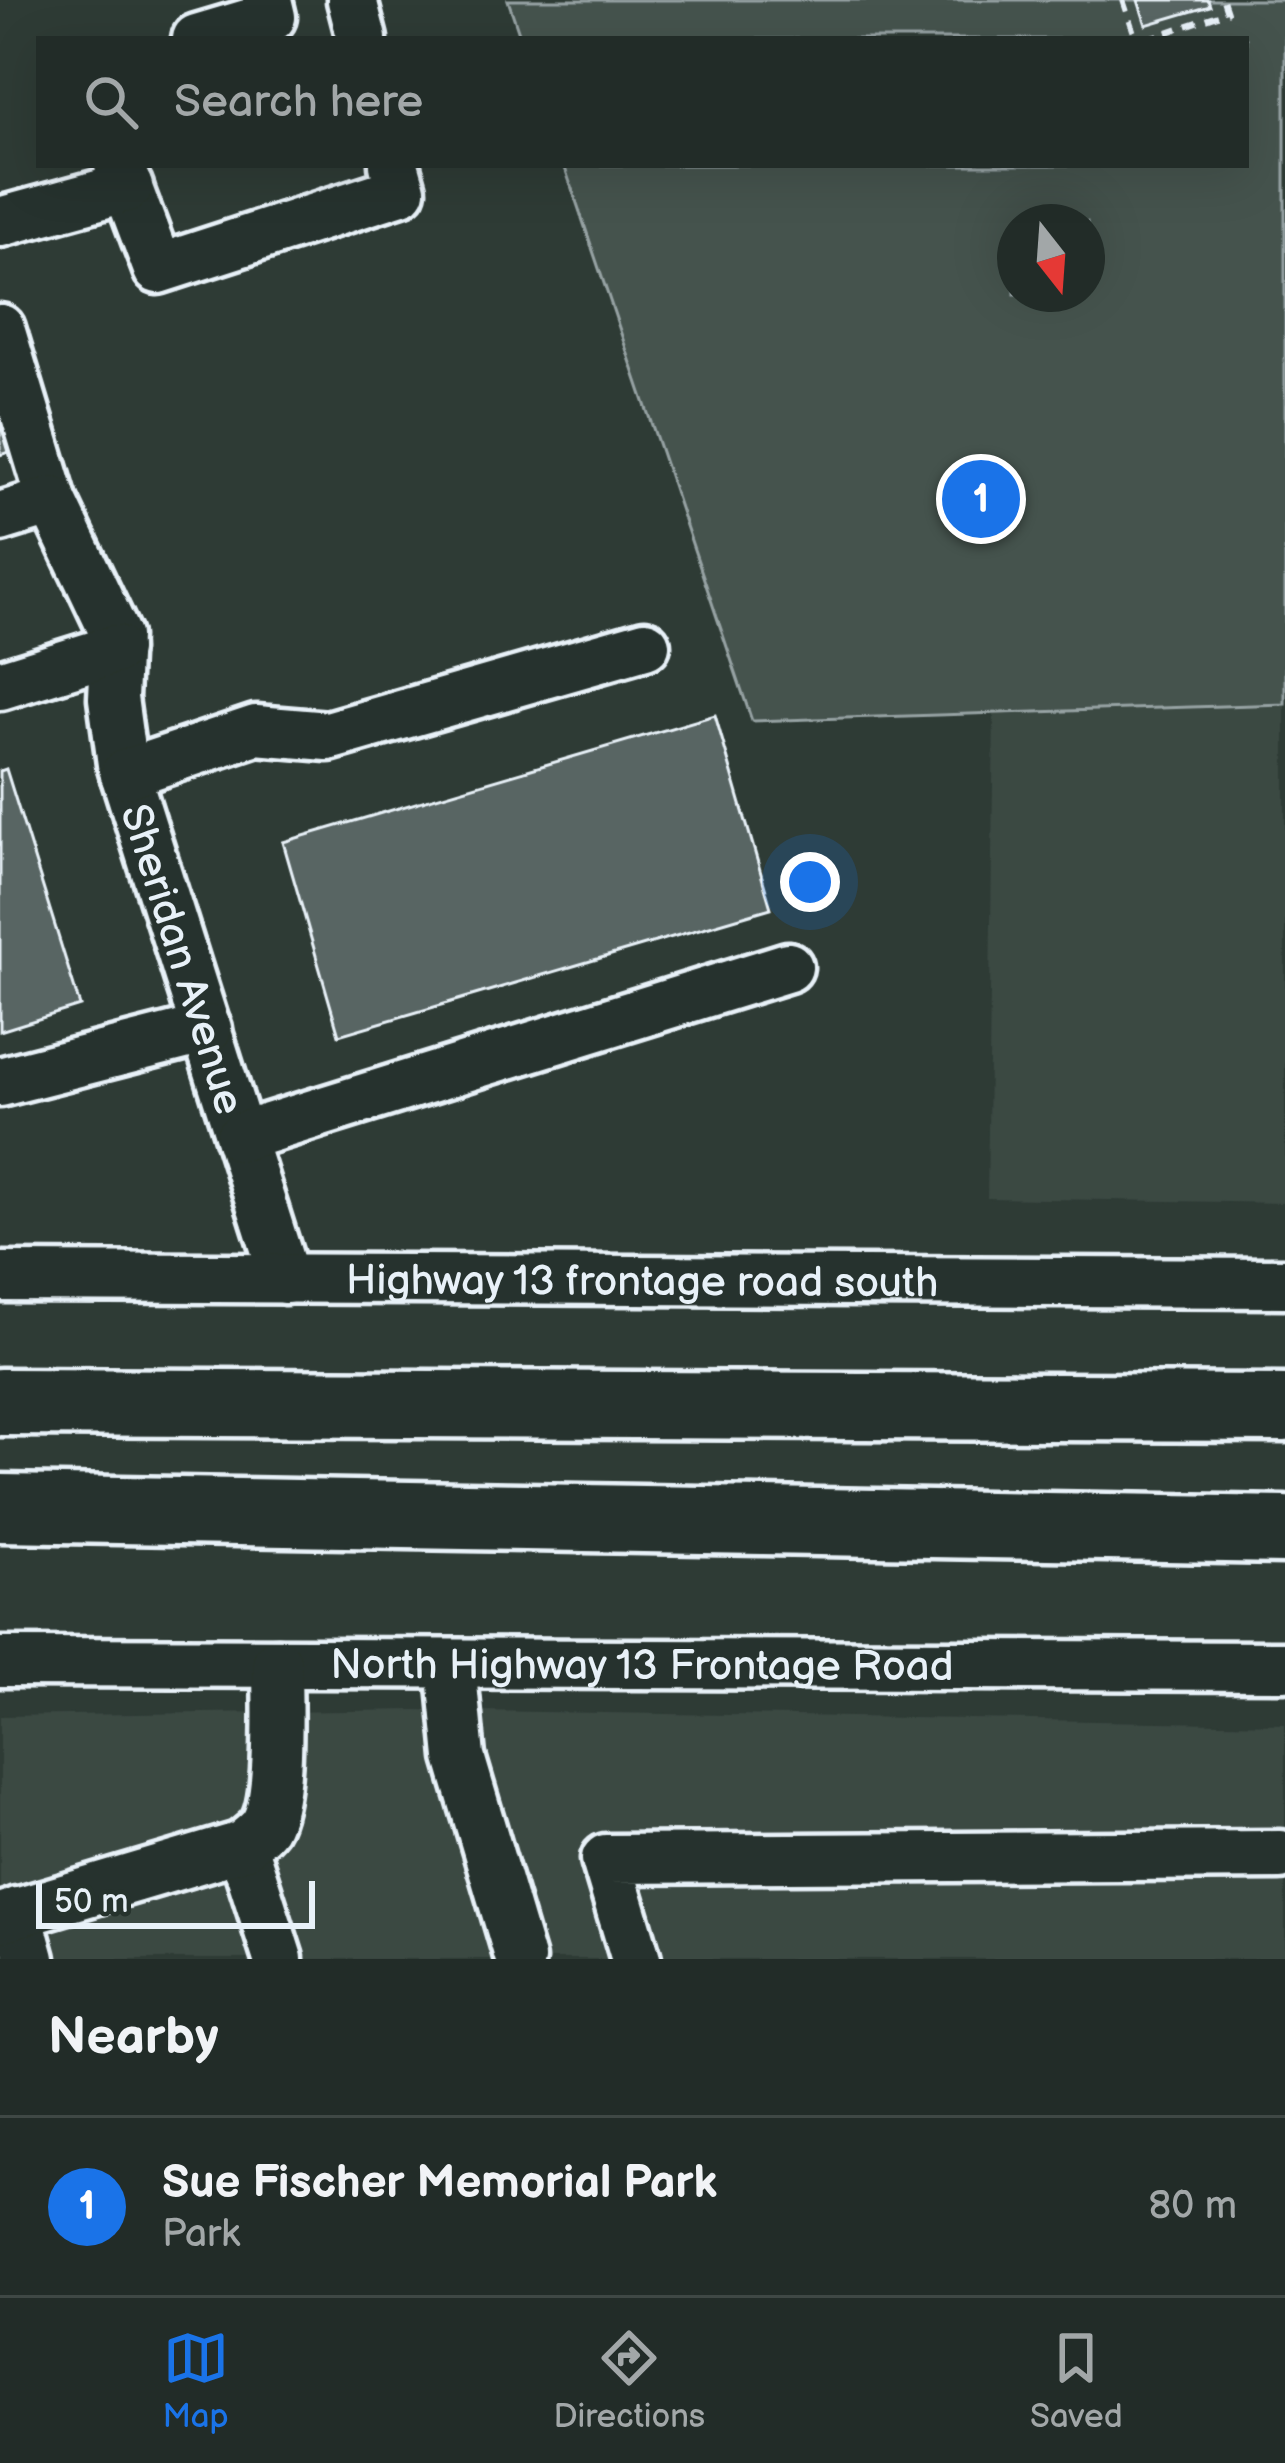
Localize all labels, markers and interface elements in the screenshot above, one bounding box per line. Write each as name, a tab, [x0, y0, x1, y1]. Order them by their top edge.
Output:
search box	[36, 36, 1249, 168]
icon: search	[78, 69, 144, 135]
text: Search here	[174, 75, 423, 130]
north arrow	[997, 204, 1105, 312]
pin: 1	[942, 454, 1020, 544]
street label: Sheridan Avenue	[108, 798, 254, 1121]
your location	[780, 852, 840, 912]
street label: Highway 13 frontage road south	[346, 1256, 938, 1309]
street label: North Highway 13 Frontage Road	[330, 1640, 954, 1693]
scale bar	[36, 1875, 315, 1928]
text: 50 m	[54, 1882, 129, 1922]
text: Nearby	[48, 2007, 219, 2068]
text: Sue Fischer Memorial Park	[162, 2156, 717, 2211]
text: 1	[79, 2183, 95, 2230]
text: 80 m	[1149, 2183, 1237, 2230]
text: Park	[162, 2211, 240, 2258]
tab: Map	[162, 2325, 229, 2437]
tab: Directions	[553, 2325, 705, 2437]
tab: Saved	[1030, 2325, 1123, 2437]

